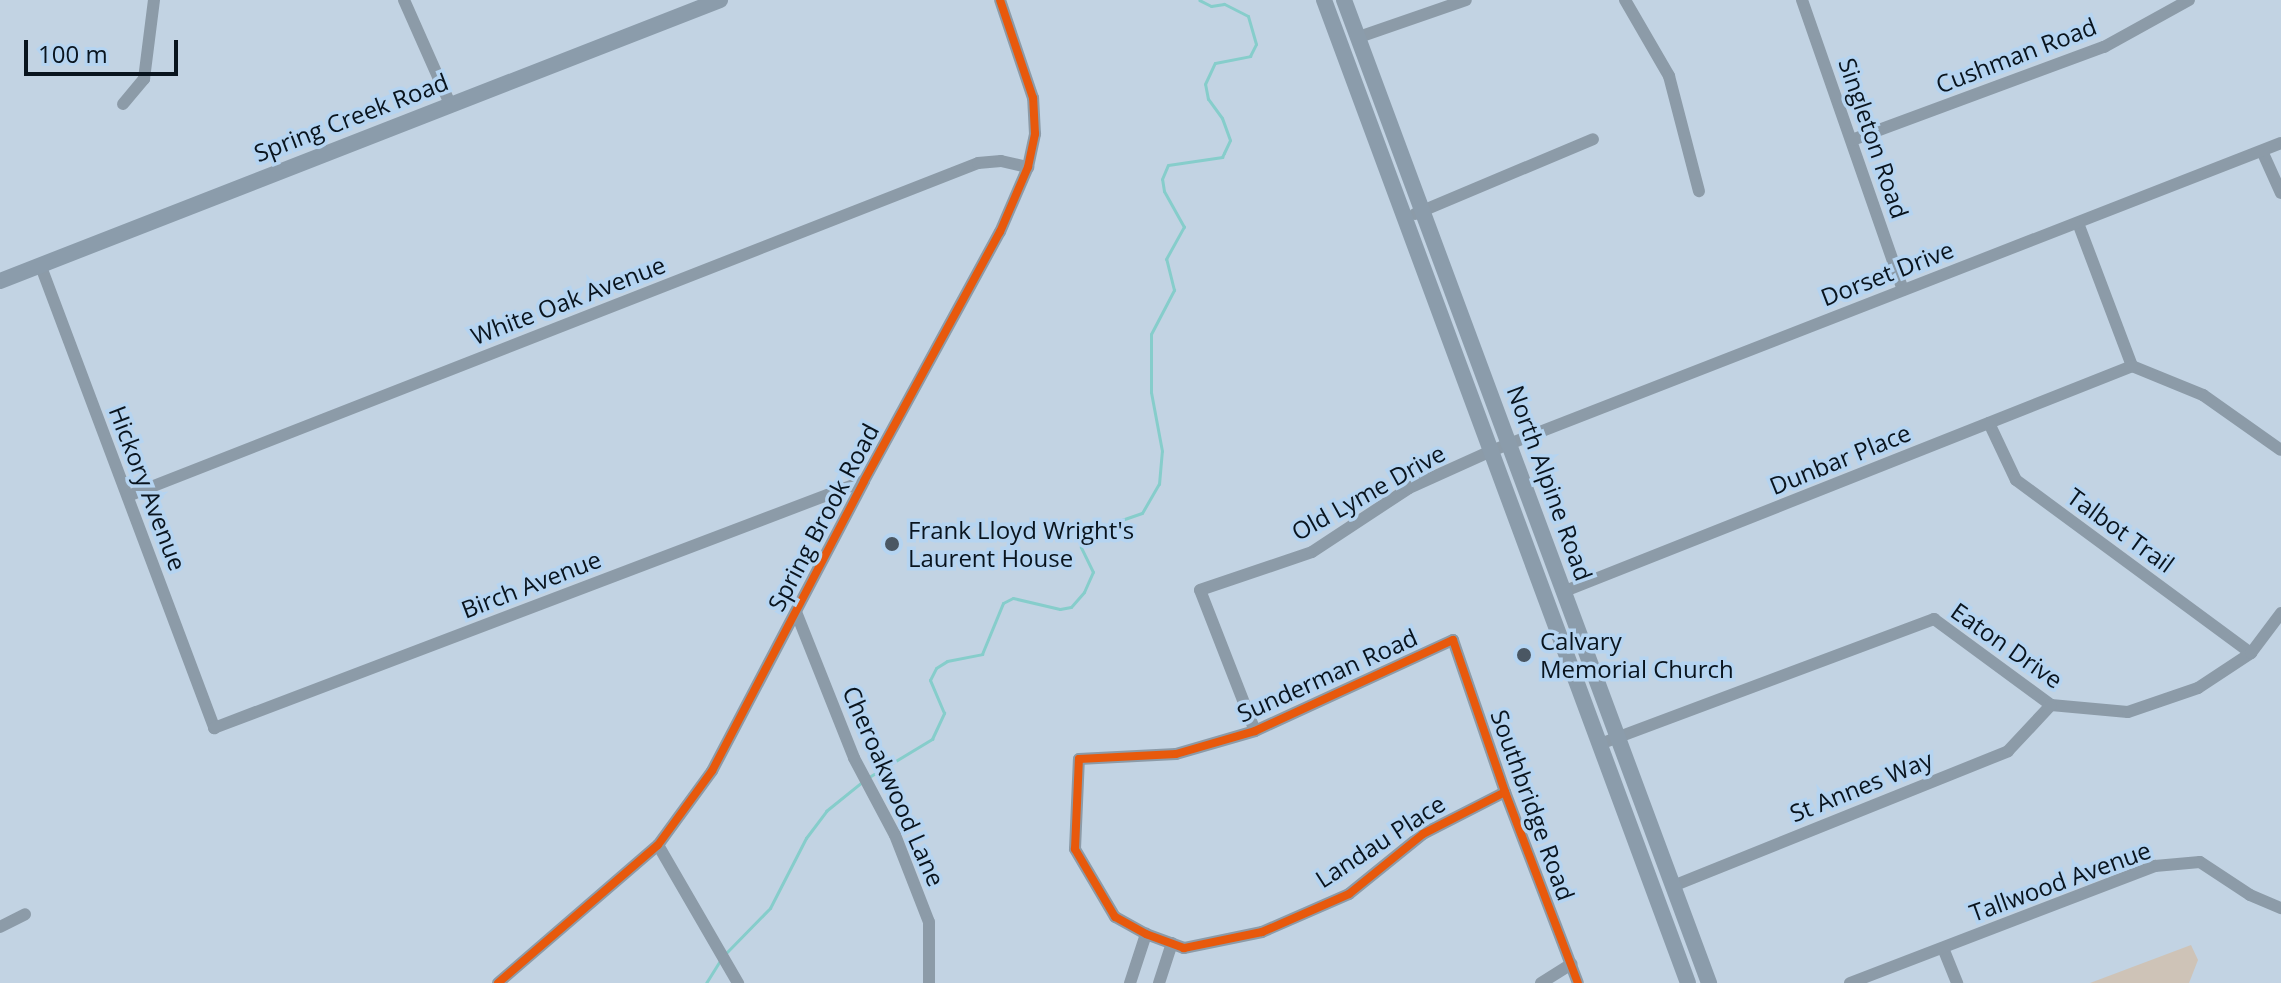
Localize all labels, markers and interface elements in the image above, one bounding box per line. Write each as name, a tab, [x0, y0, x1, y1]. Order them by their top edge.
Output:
street label: Cushman Road	[1932, 11, 2100, 99]
scale bar	[28, 24, 182, 74]
text: 100 m	[38, 37, 108, 70]
street label: Singleton Road	[1833, 54, 1915, 222]
street label: Spring Creek Road	[250, 67, 452, 167]
street label: Dorset Drive	[1816, 234, 1958, 312]
street label: White Oak Avenue	[467, 250, 669, 350]
street label: North Alpine Road	[1501, 382, 1599, 584]
street label: Hickory Avenue	[103, 402, 193, 574]
street label: Spring Brook Road	[761, 418, 885, 616]
street label: Dunbar Place	[1765, 418, 1915, 500]
street label: Old Lyme Drive	[1286, 438, 1450, 546]
street label: Talbot Trail	[2062, 482, 2180, 578]
place label: Frank Lloyd Wright's Laurent House	[908, 516, 1134, 572]
marker: Frank Lloyd Wright's Laurent House	[883, 535, 901, 553]
street label: Birch Avenue	[457, 544, 605, 624]
street label: Eaton Drive	[1946, 596, 2068, 694]
street label: Sunderman Road	[1232, 622, 1422, 728]
place label: Calvary Memorial Church	[1540, 627, 1734, 683]
marker: Calvary Memorial Church	[1515, 646, 1533, 664]
street label: Cheroakwood Lane	[837, 682, 951, 890]
street label: Southbridge Road	[1485, 706, 1581, 904]
street label: St Annes Way	[1785, 744, 1937, 828]
street label: Landau Place	[1310, 789, 1450, 893]
street label: Tallwood Avenue	[1966, 835, 2154, 927]

